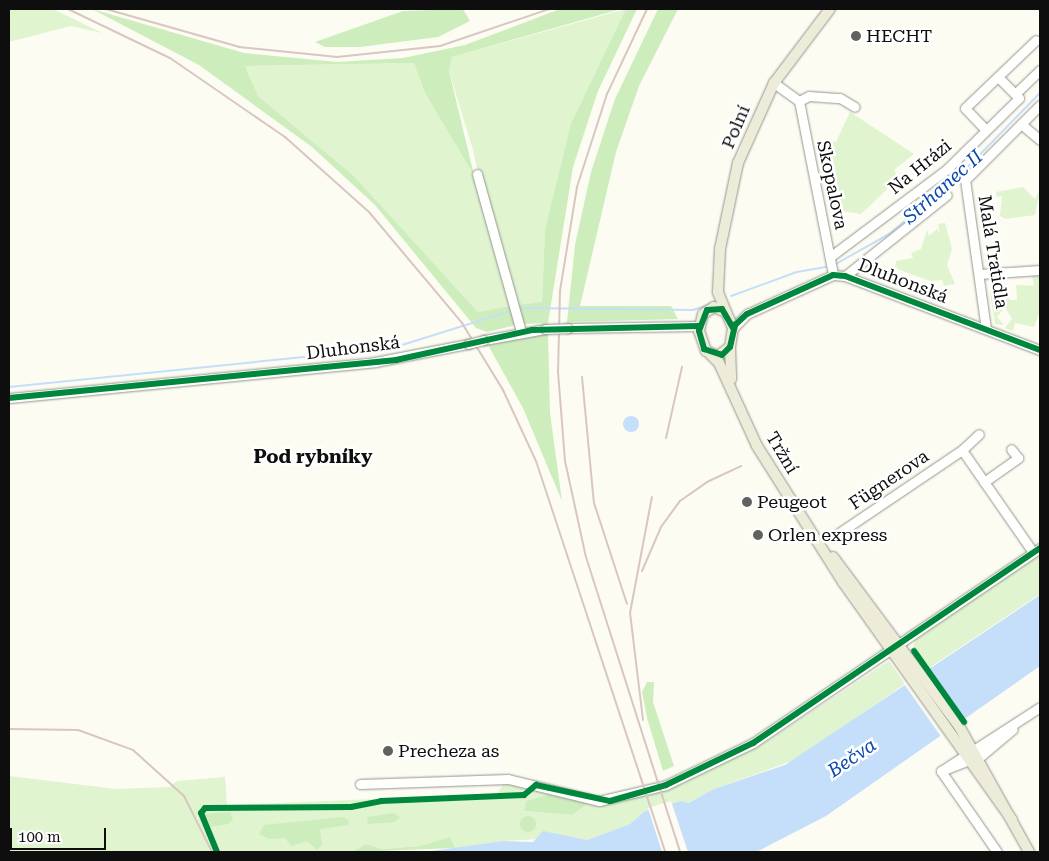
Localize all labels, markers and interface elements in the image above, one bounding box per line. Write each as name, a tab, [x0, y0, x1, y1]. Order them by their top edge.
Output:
place label: HECHT	[866, 25, 932, 47]
marker: HECHT	[850, 30, 862, 42]
street label: Polní	[717, 102, 755, 152]
street label: Na Hrázi	[884, 135, 956, 199]
street label: Skopalova	[812, 138, 852, 232]
water label: Strhanec II	[898, 145, 988, 229]
street label: Malá Tratidla	[973, 194, 1013, 310]
street label: Dluhonská	[855, 254, 951, 308]
street label: Dluhonská	[305, 332, 401, 364]
street label: Tržní	[761, 428, 803, 478]
street label: Fügnerova	[845, 445, 933, 515]
district label: Pod rybníky	[254, 446, 372, 468]
place label: Peugeot	[757, 491, 827, 513]
marker: Peugeot	[741, 496, 753, 508]
place label: Orlen express	[768, 524, 887, 546]
marker: Orlen express	[752, 529, 764, 541]
water label: Bečva	[823, 734, 881, 782]
place label: Precheza as	[398, 740, 499, 762]
marker: Precheza as	[382, 745, 394, 757]
scale bar	[12, 818, 109, 850]
text: 100 m	[18, 828, 61, 846]

